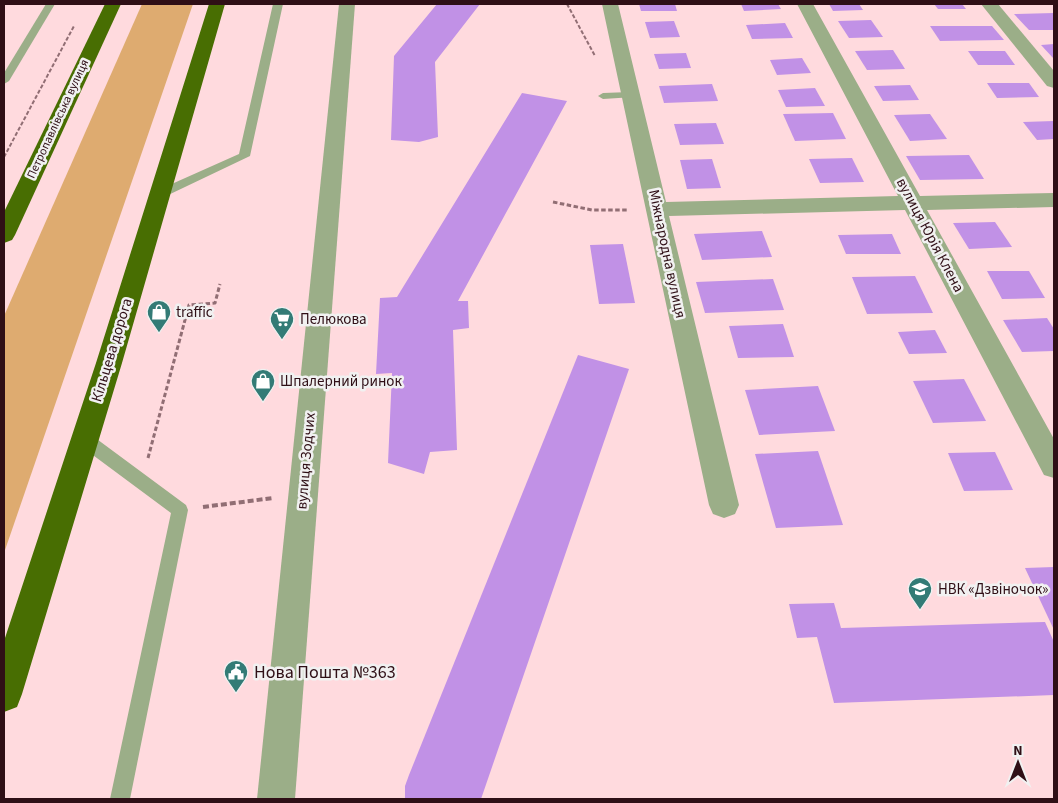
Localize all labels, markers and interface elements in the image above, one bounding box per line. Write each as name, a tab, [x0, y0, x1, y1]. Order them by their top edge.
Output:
street label: Петропавлівська вулиця	[23, 57, 93, 181]
street label: вулиця Юрія Клена	[891, 174, 969, 296]
street label: Міжнародна вулиця	[643, 188, 691, 320]
street label: Кільцева дорога	[86, 296, 138, 404]
shop icon: traffic	[146, 299, 172, 333]
place label: traffic	[176, 302, 213, 323]
supermarket icon: Пелюкова	[269, 306, 295, 340]
place label: Пелюкова	[300, 309, 367, 330]
shop icon: Шпалерний ринок	[250, 368, 276, 402]
place label: Шпалерний ринок	[280, 371, 402, 392]
street label: вулиця Зодчих	[291, 411, 321, 510]
school or university icon: НВК «Дзвіночок»	[907, 576, 933, 610]
place label: НВК «Дзвіночок»	[938, 579, 1048, 600]
public building icon: Нова Пошта №363	[223, 659, 249, 693]
place label: Нова Пошта №363	[254, 660, 396, 685]
north arrow	[993, 738, 1043, 788]
text: N	[1013, 741, 1023, 761]

